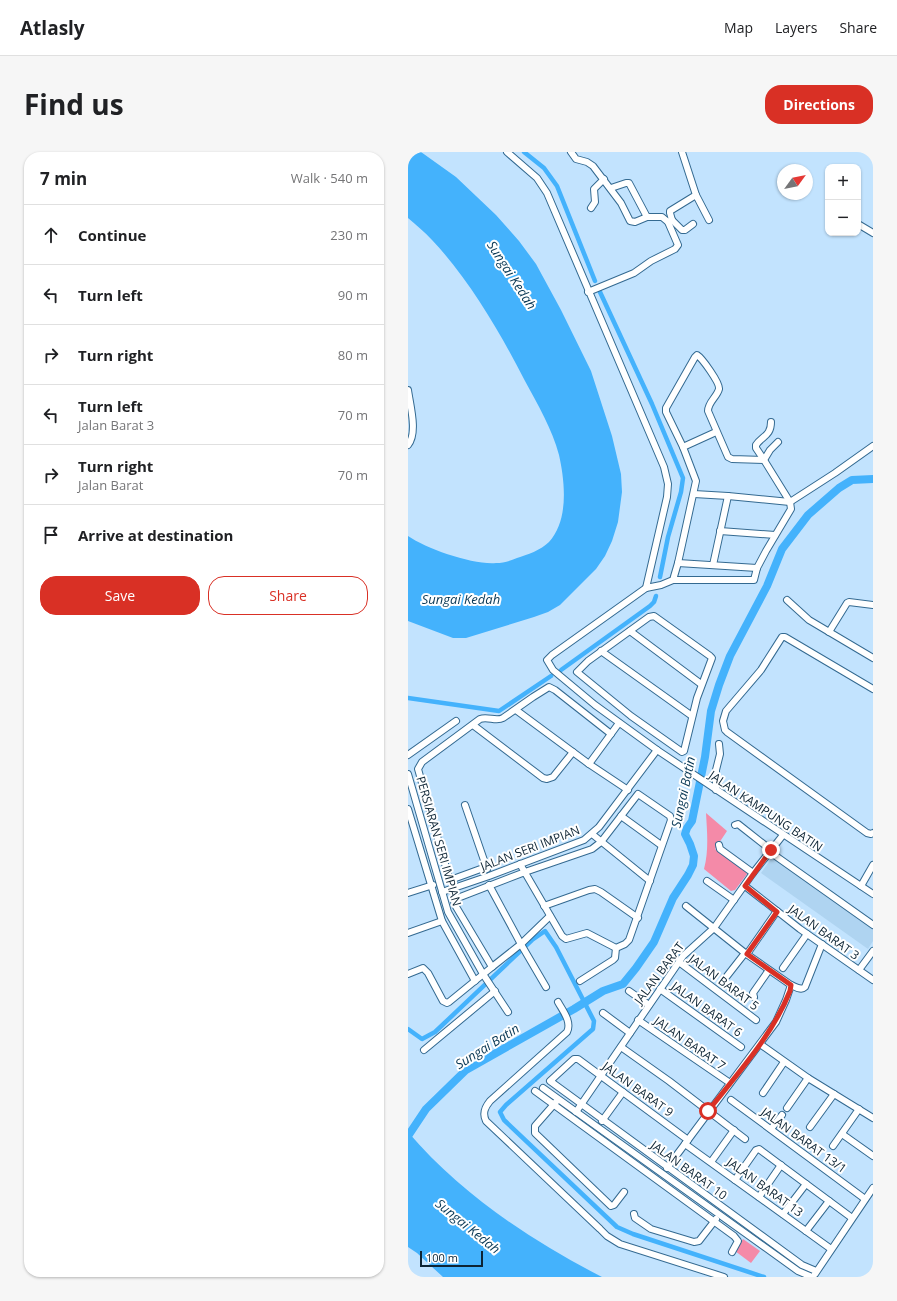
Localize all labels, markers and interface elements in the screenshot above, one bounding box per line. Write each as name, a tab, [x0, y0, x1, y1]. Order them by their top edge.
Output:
text: Atlasly	[20, 15, 85, 41]
text: Map	[724, 18, 753, 37]
text: Layers	[775, 18, 817, 37]
text: Share	[839, 18, 877, 37]
text: Find us	[24, 85, 124, 123]
button: Directions	[765, 85, 873, 124]
north arrow	[777, 164, 813, 200]
map controls	[825, 164, 861, 236]
button: +	[825, 164, 861, 200]
text: 7 min	[40, 167, 87, 190]
text: Walk · 540 m	[291, 169, 368, 187]
button: −	[825, 200, 861, 236]
icon: ahead	[40, 224, 62, 246]
text: Continue	[78, 225, 146, 245]
text: 230 m	[330, 226, 368, 244]
water label: Sungai Kedah	[483, 237, 541, 313]
icon: left	[40, 284, 62, 306]
text: Turn left	[78, 285, 143, 305]
text: 90 m	[338, 286, 368, 304]
icon: right	[40, 344, 62, 366]
text: Turn right	[78, 345, 153, 365]
text: 80 m	[338, 346, 368, 364]
text: Turn left	[78, 396, 143, 416]
icon: left	[40, 404, 62, 426]
text: 70 m	[338, 406, 368, 424]
text: Jalan Barat 3	[78, 416, 154, 434]
text: Turn right	[78, 456, 153, 476]
icon: right	[40, 464, 62, 486]
text: 70 m	[338, 466, 368, 484]
text: Jalan Barat	[78, 476, 143, 494]
icon: arrive	[40, 524, 62, 546]
text: Arrive at destination	[78, 525, 233, 545]
button: Save	[40, 576, 200, 615]
button: Share	[208, 576, 368, 615]
water label: Sungai Kedah	[422, 590, 500, 608]
water label: Sungai Batin	[667, 755, 699, 829]
street label: JALAN KAMPUNG BATIN	[705, 766, 826, 855]
street label: PERSIARAN SERI IMPIAN	[412, 774, 466, 908]
street label: JALAN SERI IMPIAN	[477, 821, 582, 875]
route end	[762, 841, 780, 859]
street label: JALAN BARAT 3	[784, 900, 863, 964]
street label: JALAN BARAT	[629, 938, 688, 1008]
street label: JALAN BARAT 5	[685, 949, 763, 1014]
street label: JALAN BARAT 6	[667, 977, 746, 1041]
street label: JALAN BARAT 7	[650, 1011, 729, 1074]
water label: Sungai Batin	[451, 1019, 523, 1073]
street label: JALAN BARAT 9	[598, 1057, 677, 1121]
route start	[699, 1102, 717, 1120]
street label: JALAN BARAT 13/1	[757, 1103, 850, 1177]
street label: JALAN BARAT 10	[647, 1136, 731, 1204]
street label: JALAN BARAT 13	[723, 1153, 807, 1221]
water label: Sungai Kedah	[432, 1194, 504, 1258]
scale bar	[420, 1249, 483, 1268]
text: 100 m	[426, 1250, 458, 1265]

